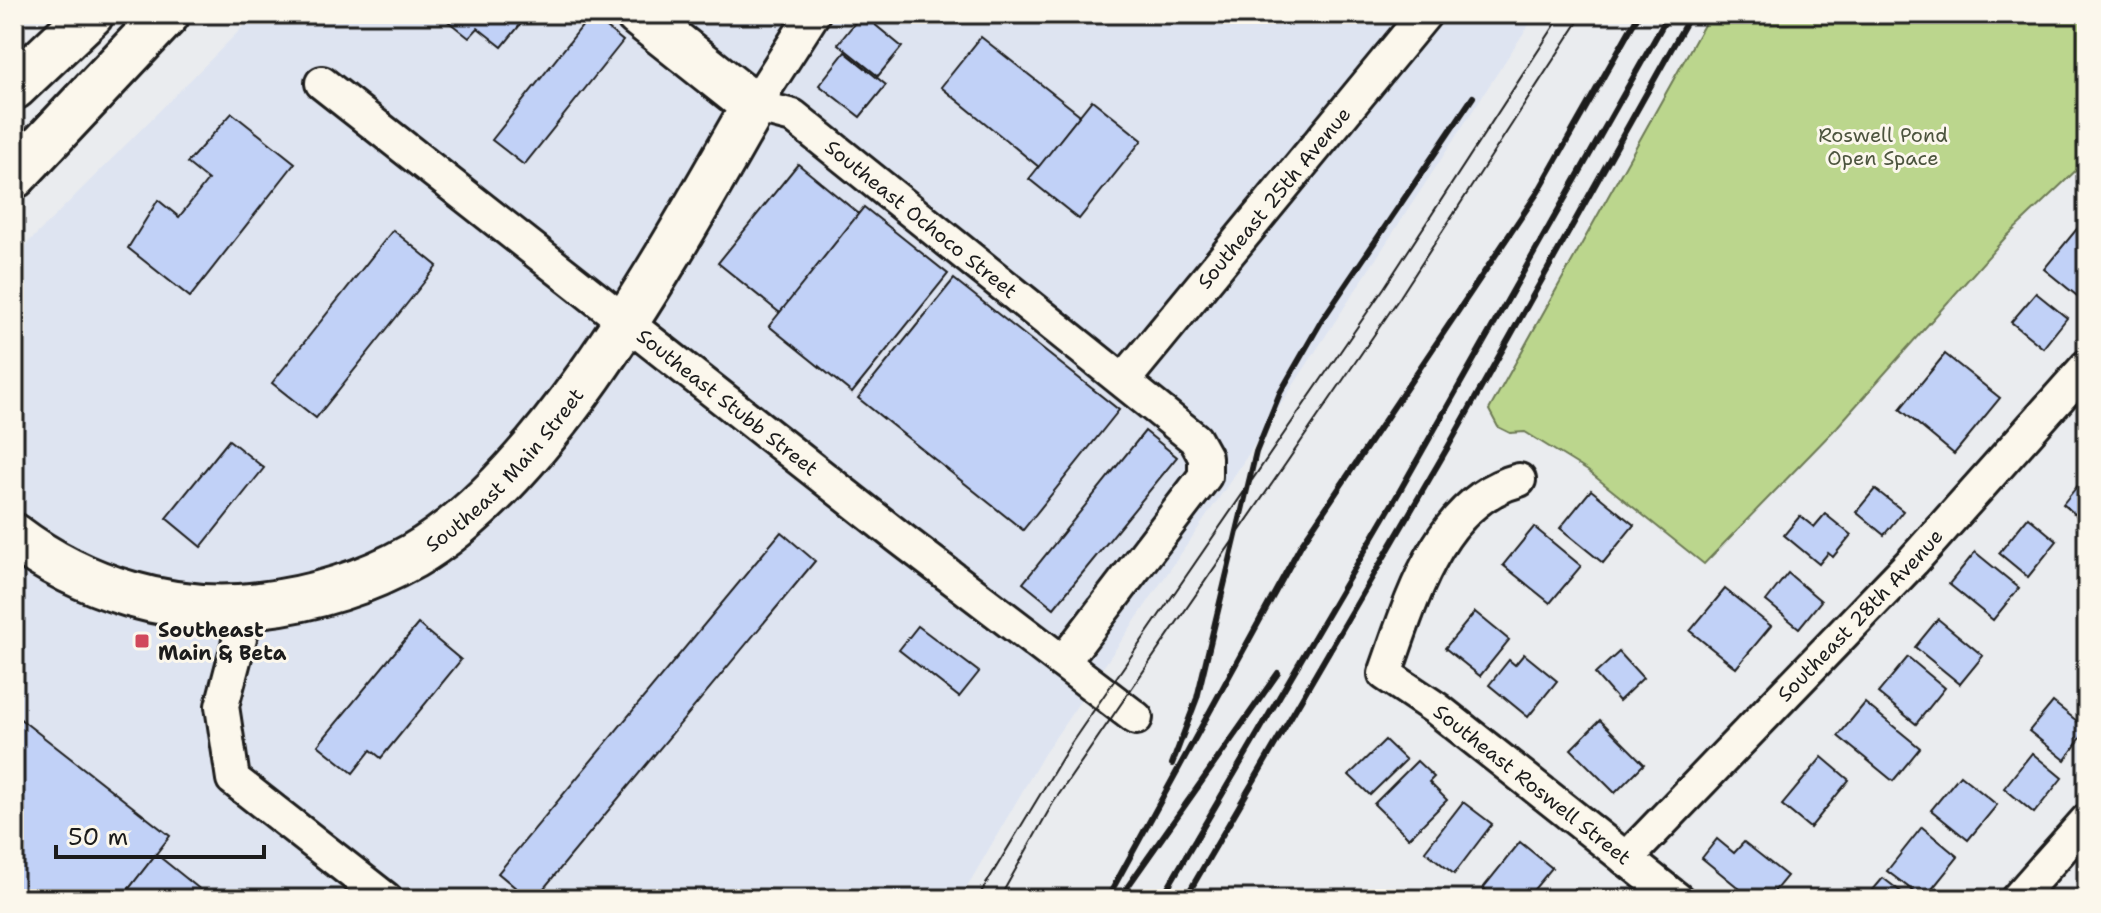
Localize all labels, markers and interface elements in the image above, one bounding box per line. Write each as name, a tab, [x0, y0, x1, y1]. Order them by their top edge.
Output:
street label: Southeast 25th Avenue	[1191, 101, 1356, 294]
park label: Roswell Pond Open Space	[1818, 122, 1948, 171]
street label: Southeast Ochoco Street	[820, 134, 1023, 304]
street label: Southeast Stubb Street	[631, 323, 823, 482]
street label: Southeast Main Street	[420, 383, 589, 558]
street label: Southeast 28th Avenue	[1772, 523, 1949, 707]
place label: Southeast Main & Beta	[158, 617, 287, 666]
marker: Southeast Main & Beta	[133, 632, 151, 650]
street label: Southeast Roswell Street	[1428, 698, 1636, 870]
scale bar	[56, 809, 264, 859]
text: 50 m	[68, 821, 128, 853]

